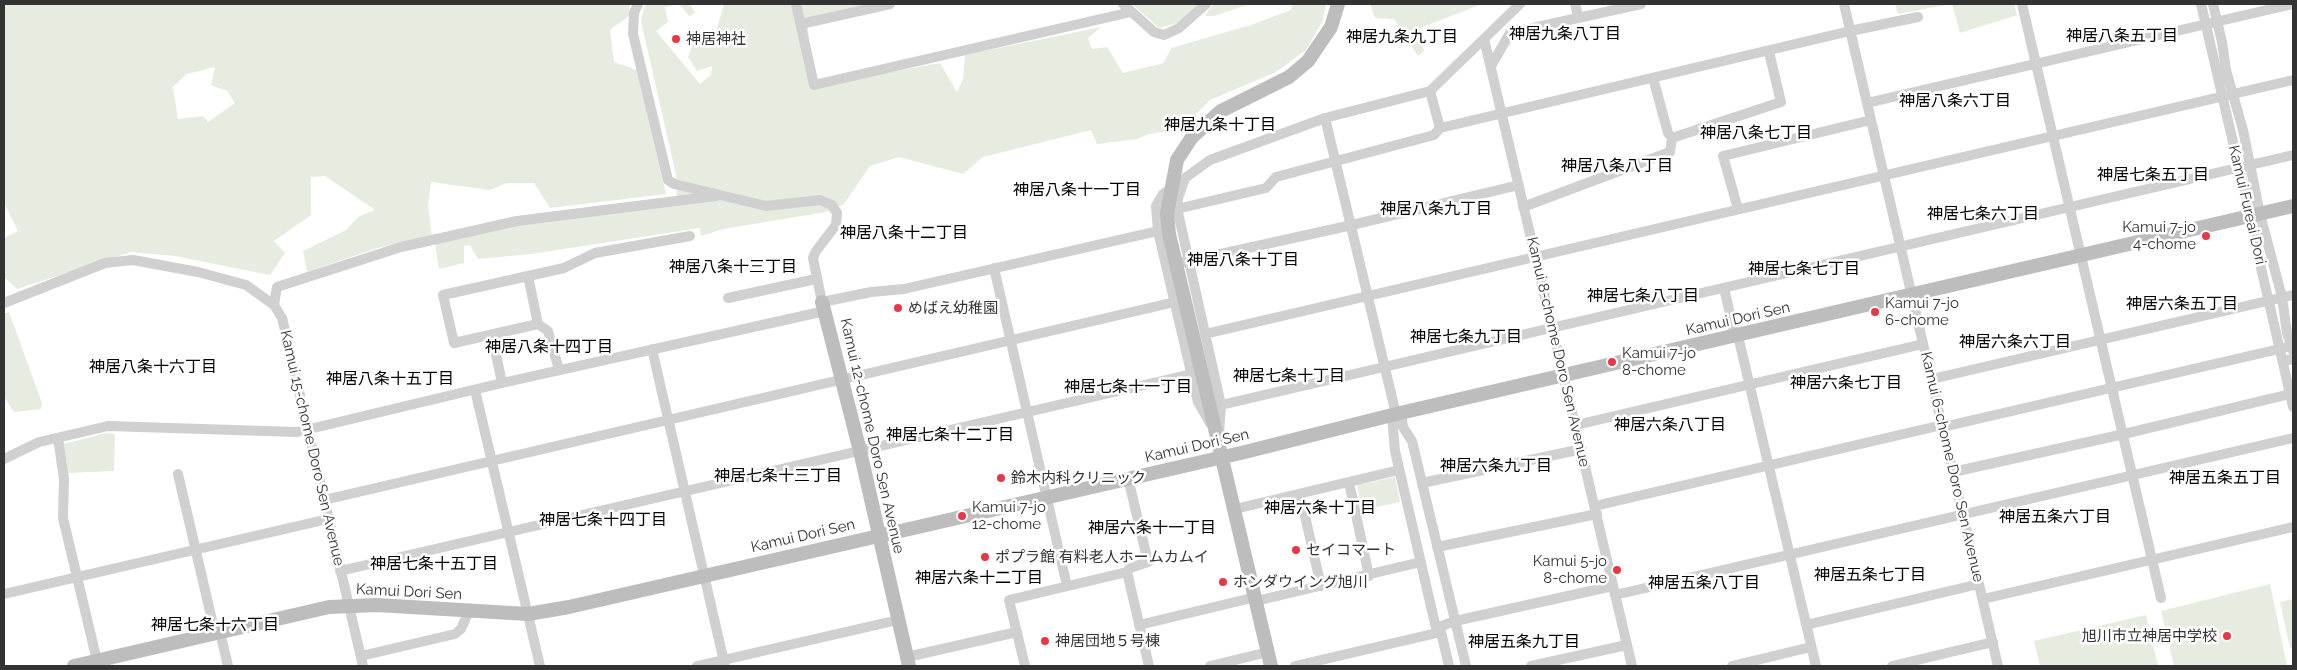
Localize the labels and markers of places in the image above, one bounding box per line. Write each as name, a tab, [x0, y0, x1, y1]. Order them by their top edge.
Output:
place label: 神居神社	[686, 30, 746, 48]
marker: 神居神社	[670, 33, 682, 45]
place label: Kamui 7-jo 4-chome	[2122, 218, 2196, 253]
marker: Kamui 7-jo 4-chome	[2200, 230, 2212, 242]
place label: Kamui 7-jo 6-chome	[1885, 294, 1959, 329]
place label: めばえ幼稚園	[908, 299, 998, 317]
marker: めばえ幼稚園	[892, 302, 904, 314]
marker: Kamui 7-jo 6-chome	[1869, 306, 1881, 318]
place label: Kamui 7-jo 8-chome	[1622, 344, 1696, 379]
marker: Kamui 7-jo 8-chome	[1606, 356, 1618, 368]
place label: 鈴木内科クリニック	[1011, 469, 1146, 487]
marker: 鈴木内科クリニック	[995, 472, 1007, 484]
place label: Kamui 7-jo 12-chome	[972, 498, 1046, 533]
marker: Kamui 7-jo 12-chome	[956, 510, 968, 522]
place label: セイコマート	[1306, 541, 1396, 559]
marker: セイコマート	[1290, 544, 1302, 556]
place label: ポプラ館 有料老人ホームカムイ	[995, 548, 1209, 566]
marker: ポプラ館 有料老人ホームカムイ	[979, 551, 991, 563]
place label: Kamui 5-jo 8-chome	[1533, 552, 1607, 587]
marker: Kamui 5-jo 8-chome	[1611, 564, 1623, 576]
place label: ホンダウイング旭川	[1233, 573, 1368, 591]
marker: ホンダウイング旭川	[1217, 576, 1229, 588]
place label: 旭川市立神居中学校	[2082, 627, 2217, 645]
marker: 旭川市立神居中学校	[2221, 630, 2233, 642]
place label: 神居団地５号棟	[1055, 632, 1160, 650]
marker: 神居団地５号棟	[1039, 635, 1051, 647]

